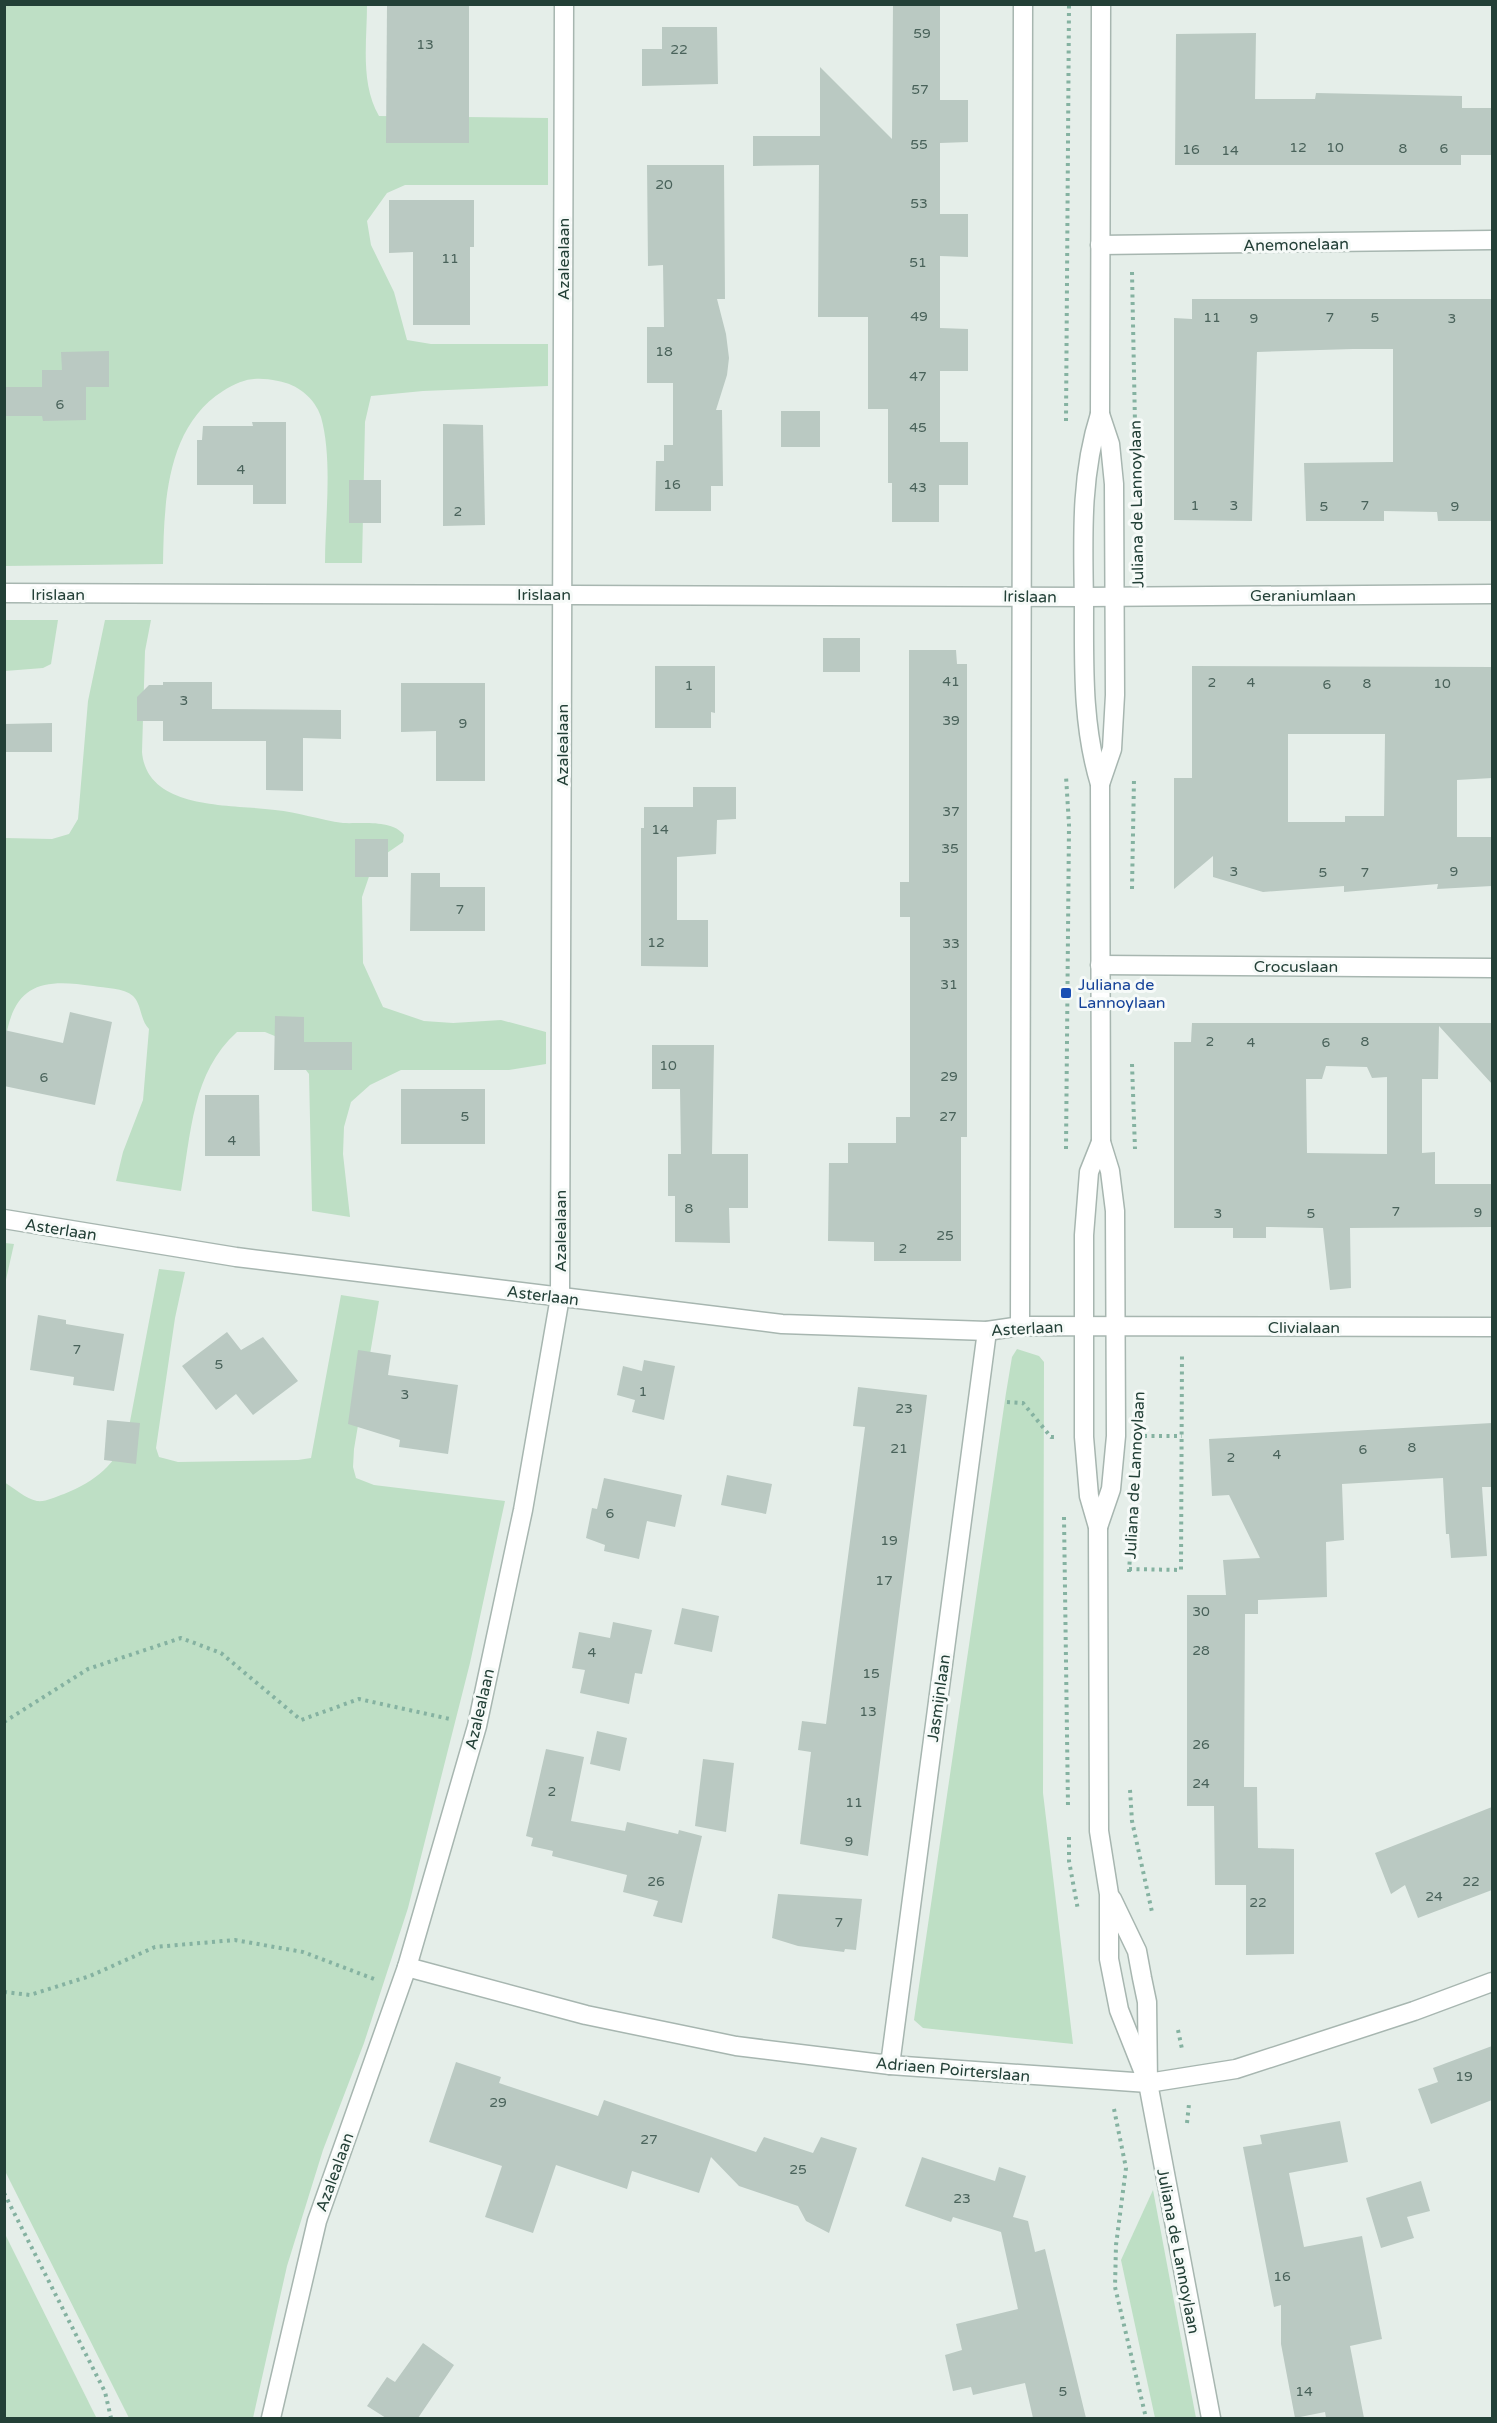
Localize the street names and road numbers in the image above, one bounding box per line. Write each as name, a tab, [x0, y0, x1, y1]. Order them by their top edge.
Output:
street label: Azalealaan	[554, 218, 574, 300]
street label: Anemonelaan	[1243, 234, 1349, 256]
street label: Juliana de Lannoylaan	[1126, 420, 1148, 588]
street label: Irislaan	[31, 585, 85, 605]
street label: Irislaan	[517, 585, 571, 605]
street label: Geraniumlaan	[1250, 586, 1356, 606]
street label: Irislaan	[1003, 587, 1057, 607]
street label: Azalealaan	[553, 704, 573, 786]
street label: Crocuslaan	[1254, 957, 1338, 977]
street label: Azalealaan	[551, 1190, 571, 1272]
street label: Asterlaan	[23, 1214, 98, 1246]
street label: Asterlaan	[506, 1282, 580, 1310]
street label: Asterlaan	[990, 1317, 1064, 1341]
street label: Clivialaan	[1268, 1318, 1340, 1338]
street label: Juliana de Lannoylaan	[1121, 1391, 1149, 1559]
street label: Jasmijnlaan	[923, 1653, 955, 1743]
street label: Azalealaan	[461, 1667, 499, 1752]
street label: Adriaen Poirterslaan	[875, 2053, 1031, 2087]
street label: Azalealaan	[311, 2130, 358, 2215]
street label: Juliana de Lannoylaan	[1152, 2167, 1204, 2336]

